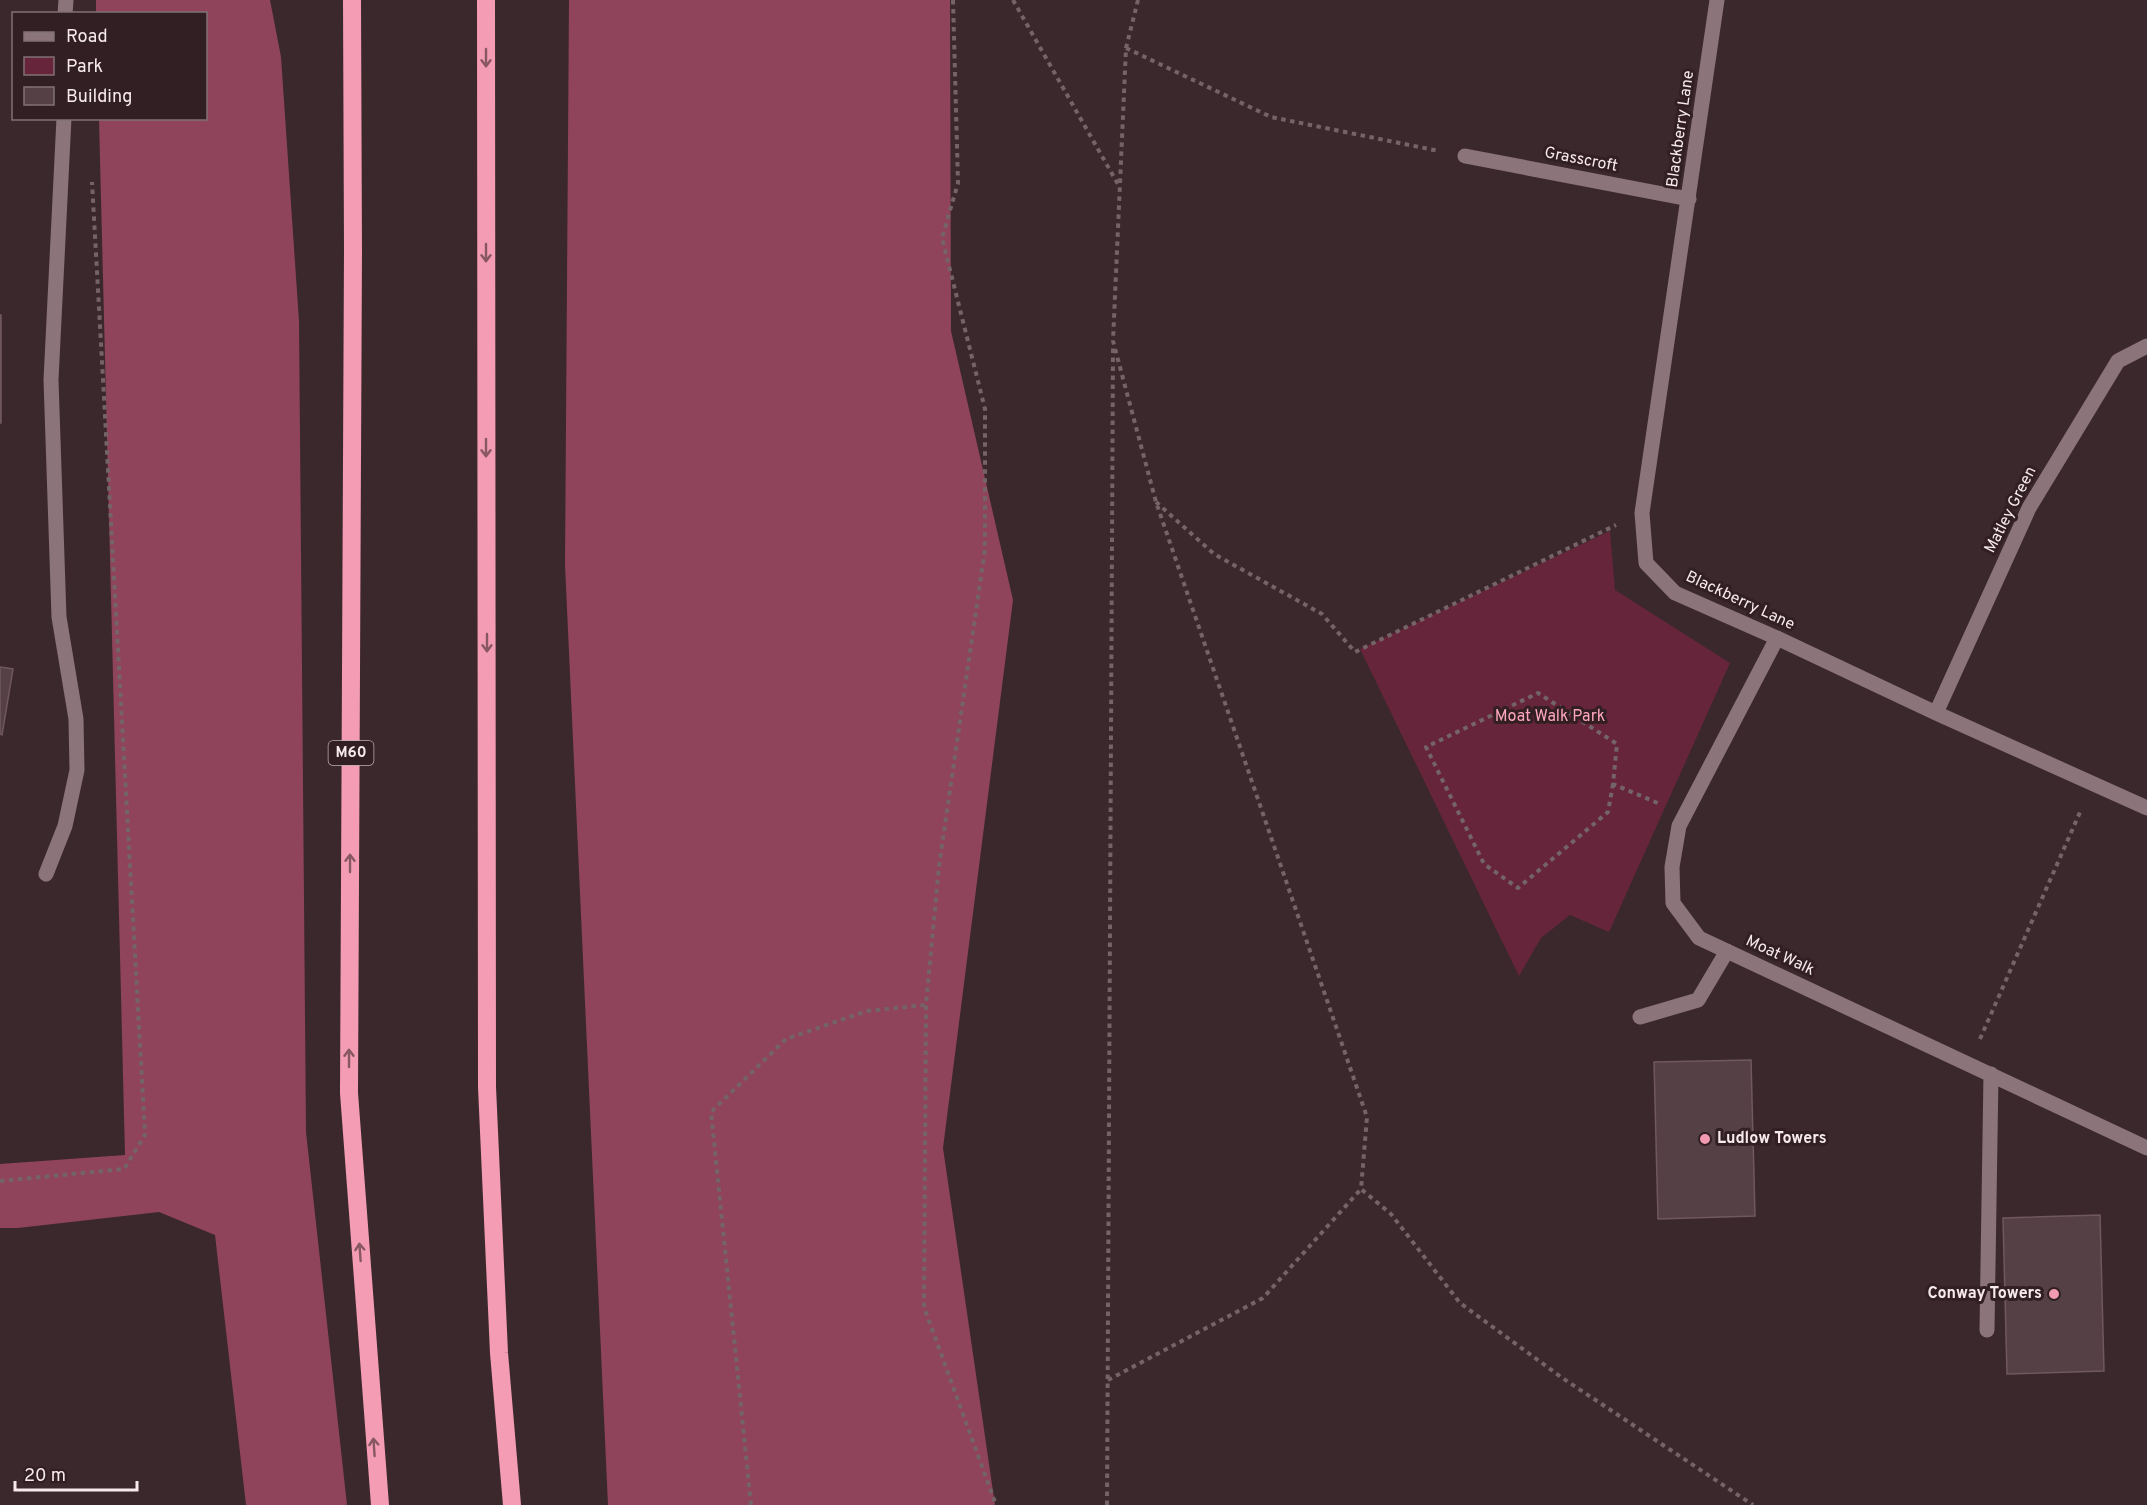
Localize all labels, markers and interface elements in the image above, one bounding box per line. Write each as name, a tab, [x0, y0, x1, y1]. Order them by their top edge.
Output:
legend	[12, 12, 207, 120]
text: Road	[66, 26, 108, 49]
one-way arrow	[480, 48, 492, 68]
text: Park	[66, 56, 103, 79]
street label: Blackberry Lane	[1663, 69, 1699, 189]
text: Building	[66, 86, 132, 109]
street label: Grasscroft	[1543, 143, 1619, 177]
one-way arrow	[480, 243, 492, 263]
one-way arrow	[480, 438, 492, 458]
street label: Matley Green	[1981, 463, 2041, 557]
street label: Blackberry Lane	[1682, 567, 1798, 635]
one-way arrow	[481, 633, 493, 653]
park label: Moat Walk Park	[1495, 707, 1605, 727]
road number: M60	[328, 741, 374, 765]
one-way arrow	[344, 853, 356, 873]
street label: Moat Walk	[1742, 931, 1818, 981]
one-way arrow	[343, 1048, 355, 1068]
place label: Ludlow Towers	[1717, 1129, 1827, 1149]
marker: Ludlow Towers	[1698, 1132, 1712, 1146]
one-way arrow	[355, 1243, 366, 1263]
place label: Conway Towers	[1927, 1284, 2042, 1304]
marker: Conway Towers	[2047, 1287, 2061, 1301]
one-way arrow	[369, 1437, 380, 1457]
scale bar	[15, 1454, 136, 1492]
text: 20 m	[24, 1465, 66, 1488]

